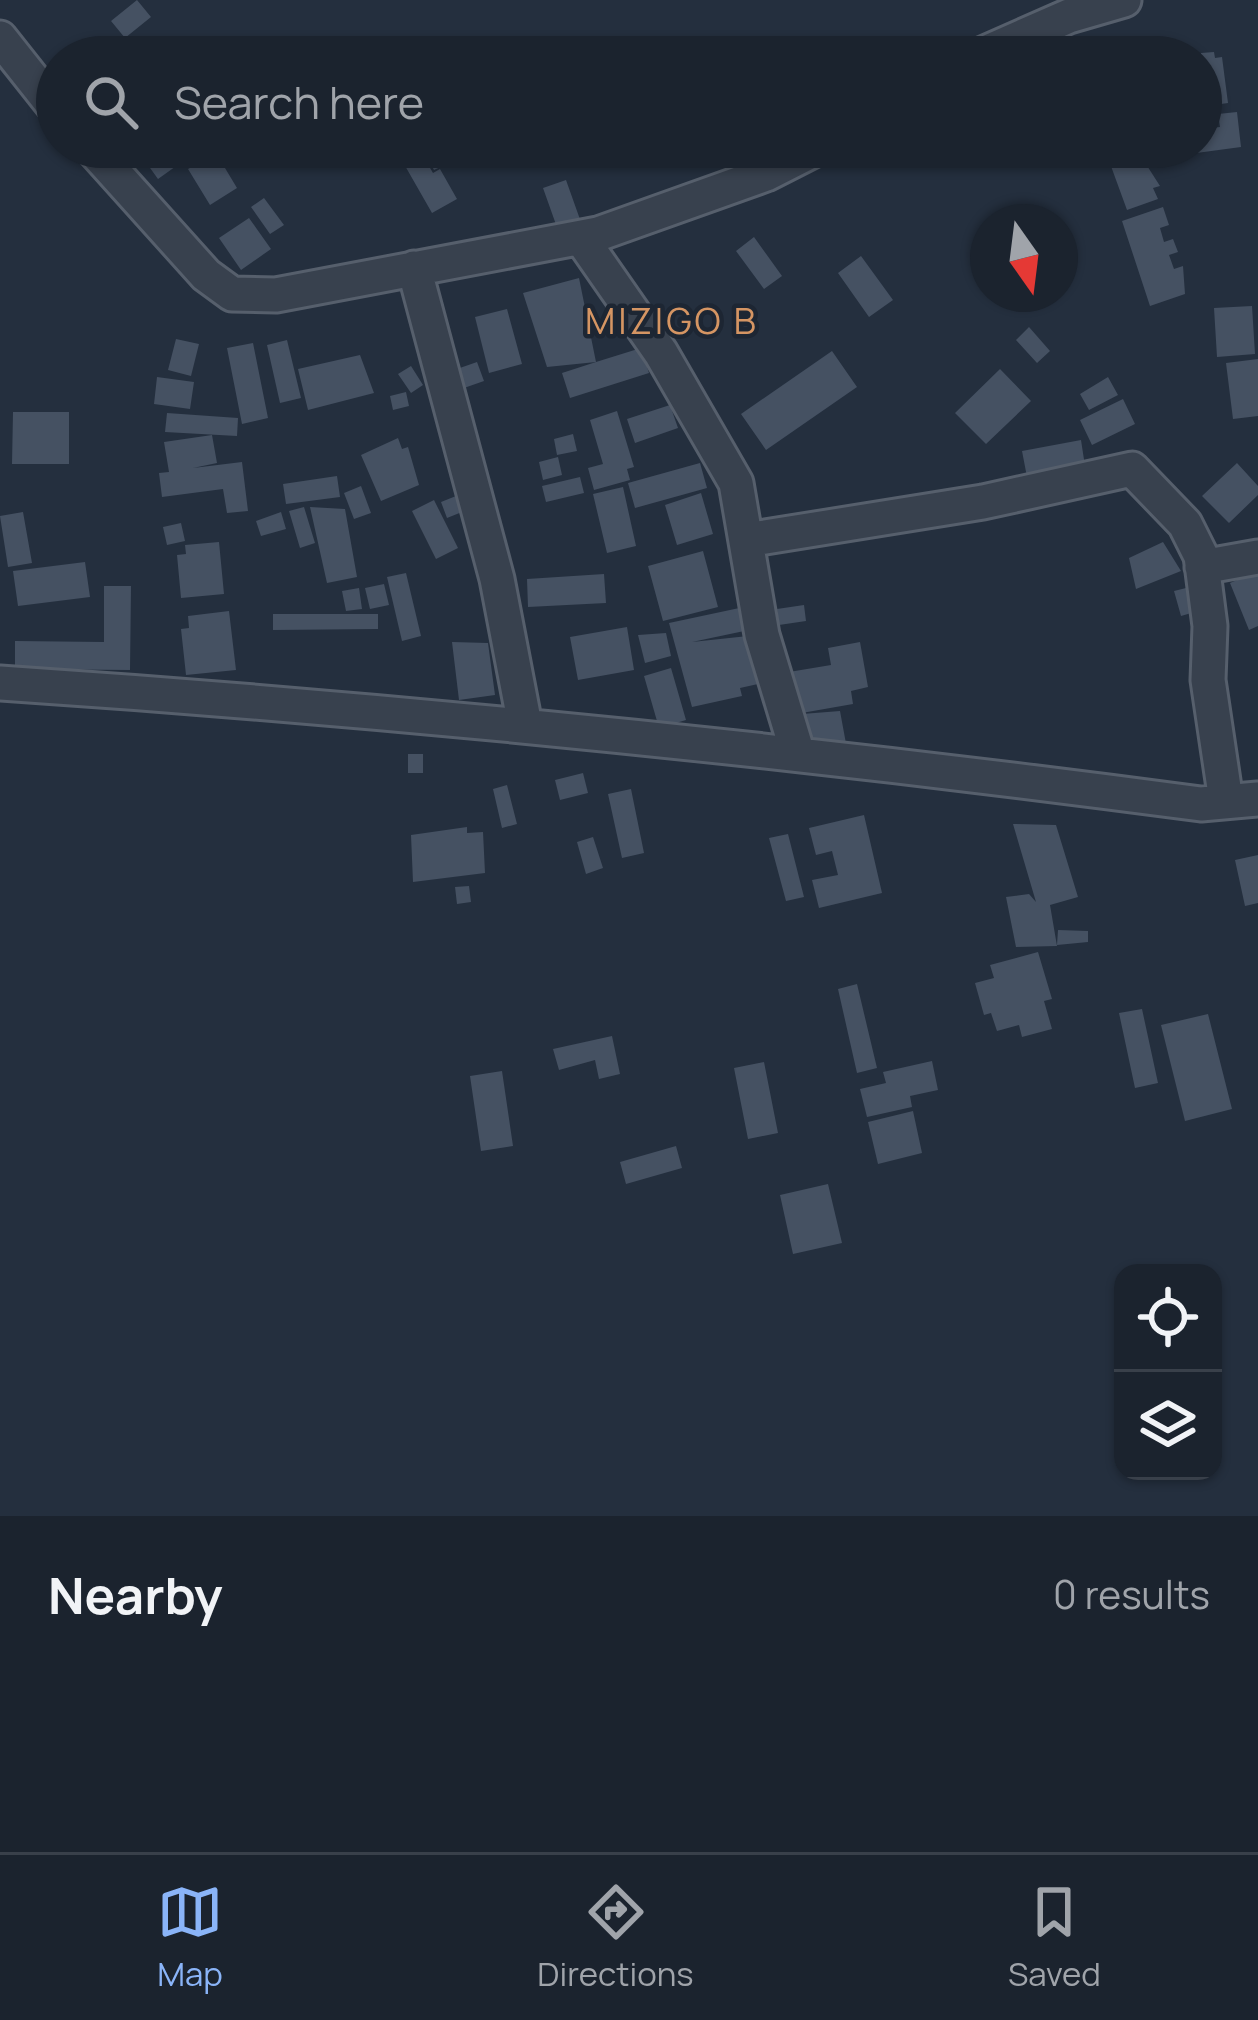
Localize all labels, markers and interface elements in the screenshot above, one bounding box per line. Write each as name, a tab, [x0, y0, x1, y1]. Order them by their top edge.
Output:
search box	[36, 36, 1222, 168]
icon: search	[78, 69, 144, 135]
text: Search here	[174, 71, 424, 133]
north arrow	[970, 204, 1078, 312]
district label: MIZIGO B	[585, 296, 759, 345]
map controls	[1114, 1264, 1222, 1480]
button: locate	[1114, 1264, 1222, 1372]
button: layers	[1114, 1372, 1222, 1480]
text: Nearby	[48, 1560, 223, 1629]
text: 0 results	[1053, 1567, 1210, 1621]
tab: Map	[157, 1879, 223, 1996]
tab: Directions	[537, 1879, 694, 1996]
tab: Saved	[1008, 1879, 1101, 1996]

